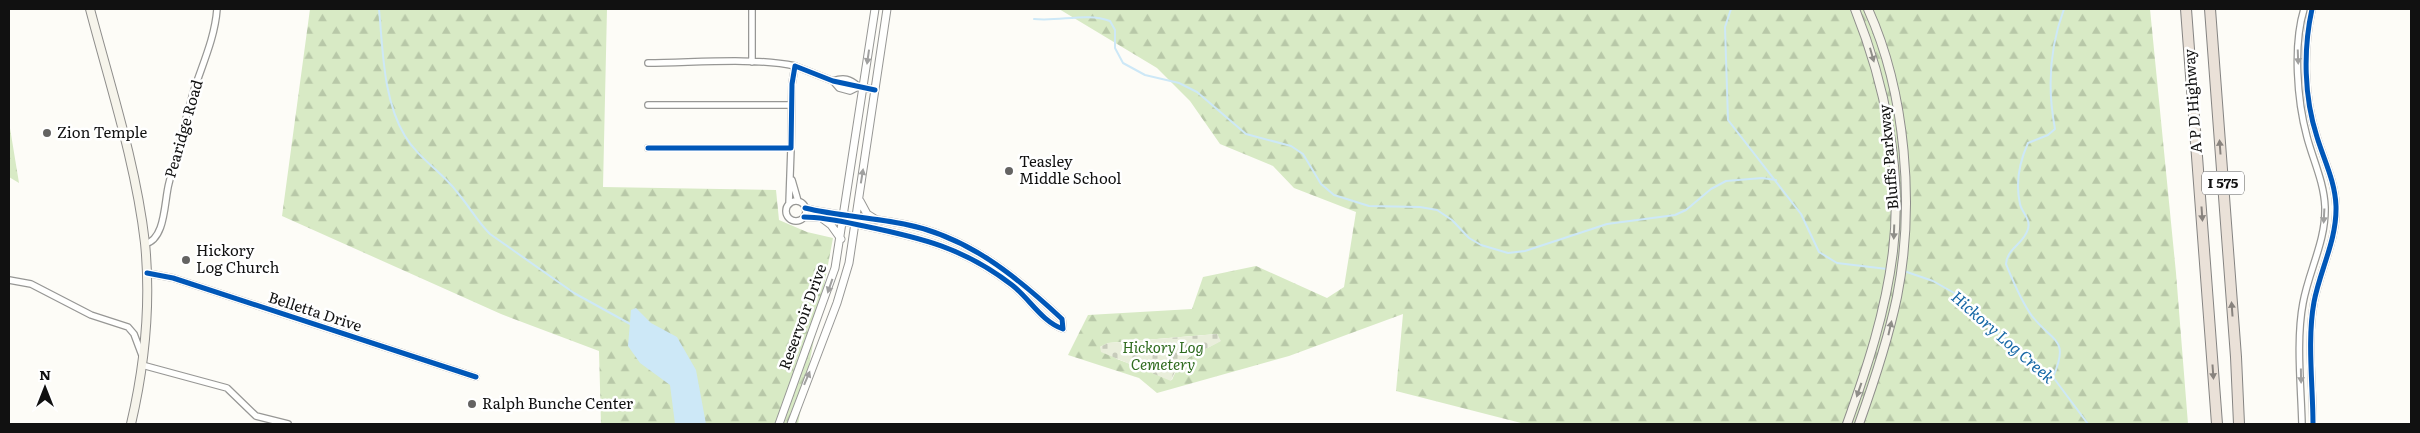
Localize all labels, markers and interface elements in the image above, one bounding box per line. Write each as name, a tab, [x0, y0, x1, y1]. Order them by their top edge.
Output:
one-way arrow	[1868, 47, 1876, 62]
street label: A P D Highway	[2176, 48, 2207, 154]
one-way arrow	[864, 49, 872, 65]
one-way arrow	[2295, 49, 2303, 65]
street label: Pearidge Road	[158, 77, 208, 180]
street label: Bluffs Parkway	[1871, 103, 1904, 211]
place label: Zion Temple	[57, 120, 147, 143]
marker: Zion Temple	[41, 127, 53, 139]
one-way arrow	[2216, 138, 2224, 154]
place label: Teasley Middle School	[1019, 149, 1121, 189]
marker: Teasley Middle School	[1003, 165, 1015, 177]
one-way arrow	[859, 167, 867, 183]
road number: I 575	[2202, 172, 2244, 194]
one-way arrow	[2198, 207, 2206, 223]
one-way arrow	[2320, 208, 2328, 224]
one-way arrow	[1889, 225, 1897, 241]
place label: Hickory Log Church	[196, 238, 279, 278]
marker: Hickory Log Church	[180, 254, 192, 266]
street label: Reservoir Drive	[772, 260, 831, 373]
one-way arrow	[826, 279, 834, 294]
water label: Hickory Log Creek	[1947, 284, 2061, 388]
street label: Belletta Drive	[266, 285, 366, 337]
one-way arrow	[2228, 301, 2236, 317]
one-way arrow	[1886, 320, 1894, 335]
park label: Hickory Log Cemetery	[1122, 335, 1204, 375]
north arrow	[20, 363, 70, 413]
text: N	[39, 364, 51, 384]
one-way arrow	[2210, 364, 2218, 380]
one-way arrow	[2297, 368, 2305, 384]
one-way arrow	[804, 371, 812, 385]
one-way arrow	[1855, 383, 1862, 398]
place label: Ralph Bunche Center	[482, 391, 633, 414]
marker: Ralph Bunche Center	[466, 398, 478, 410]

